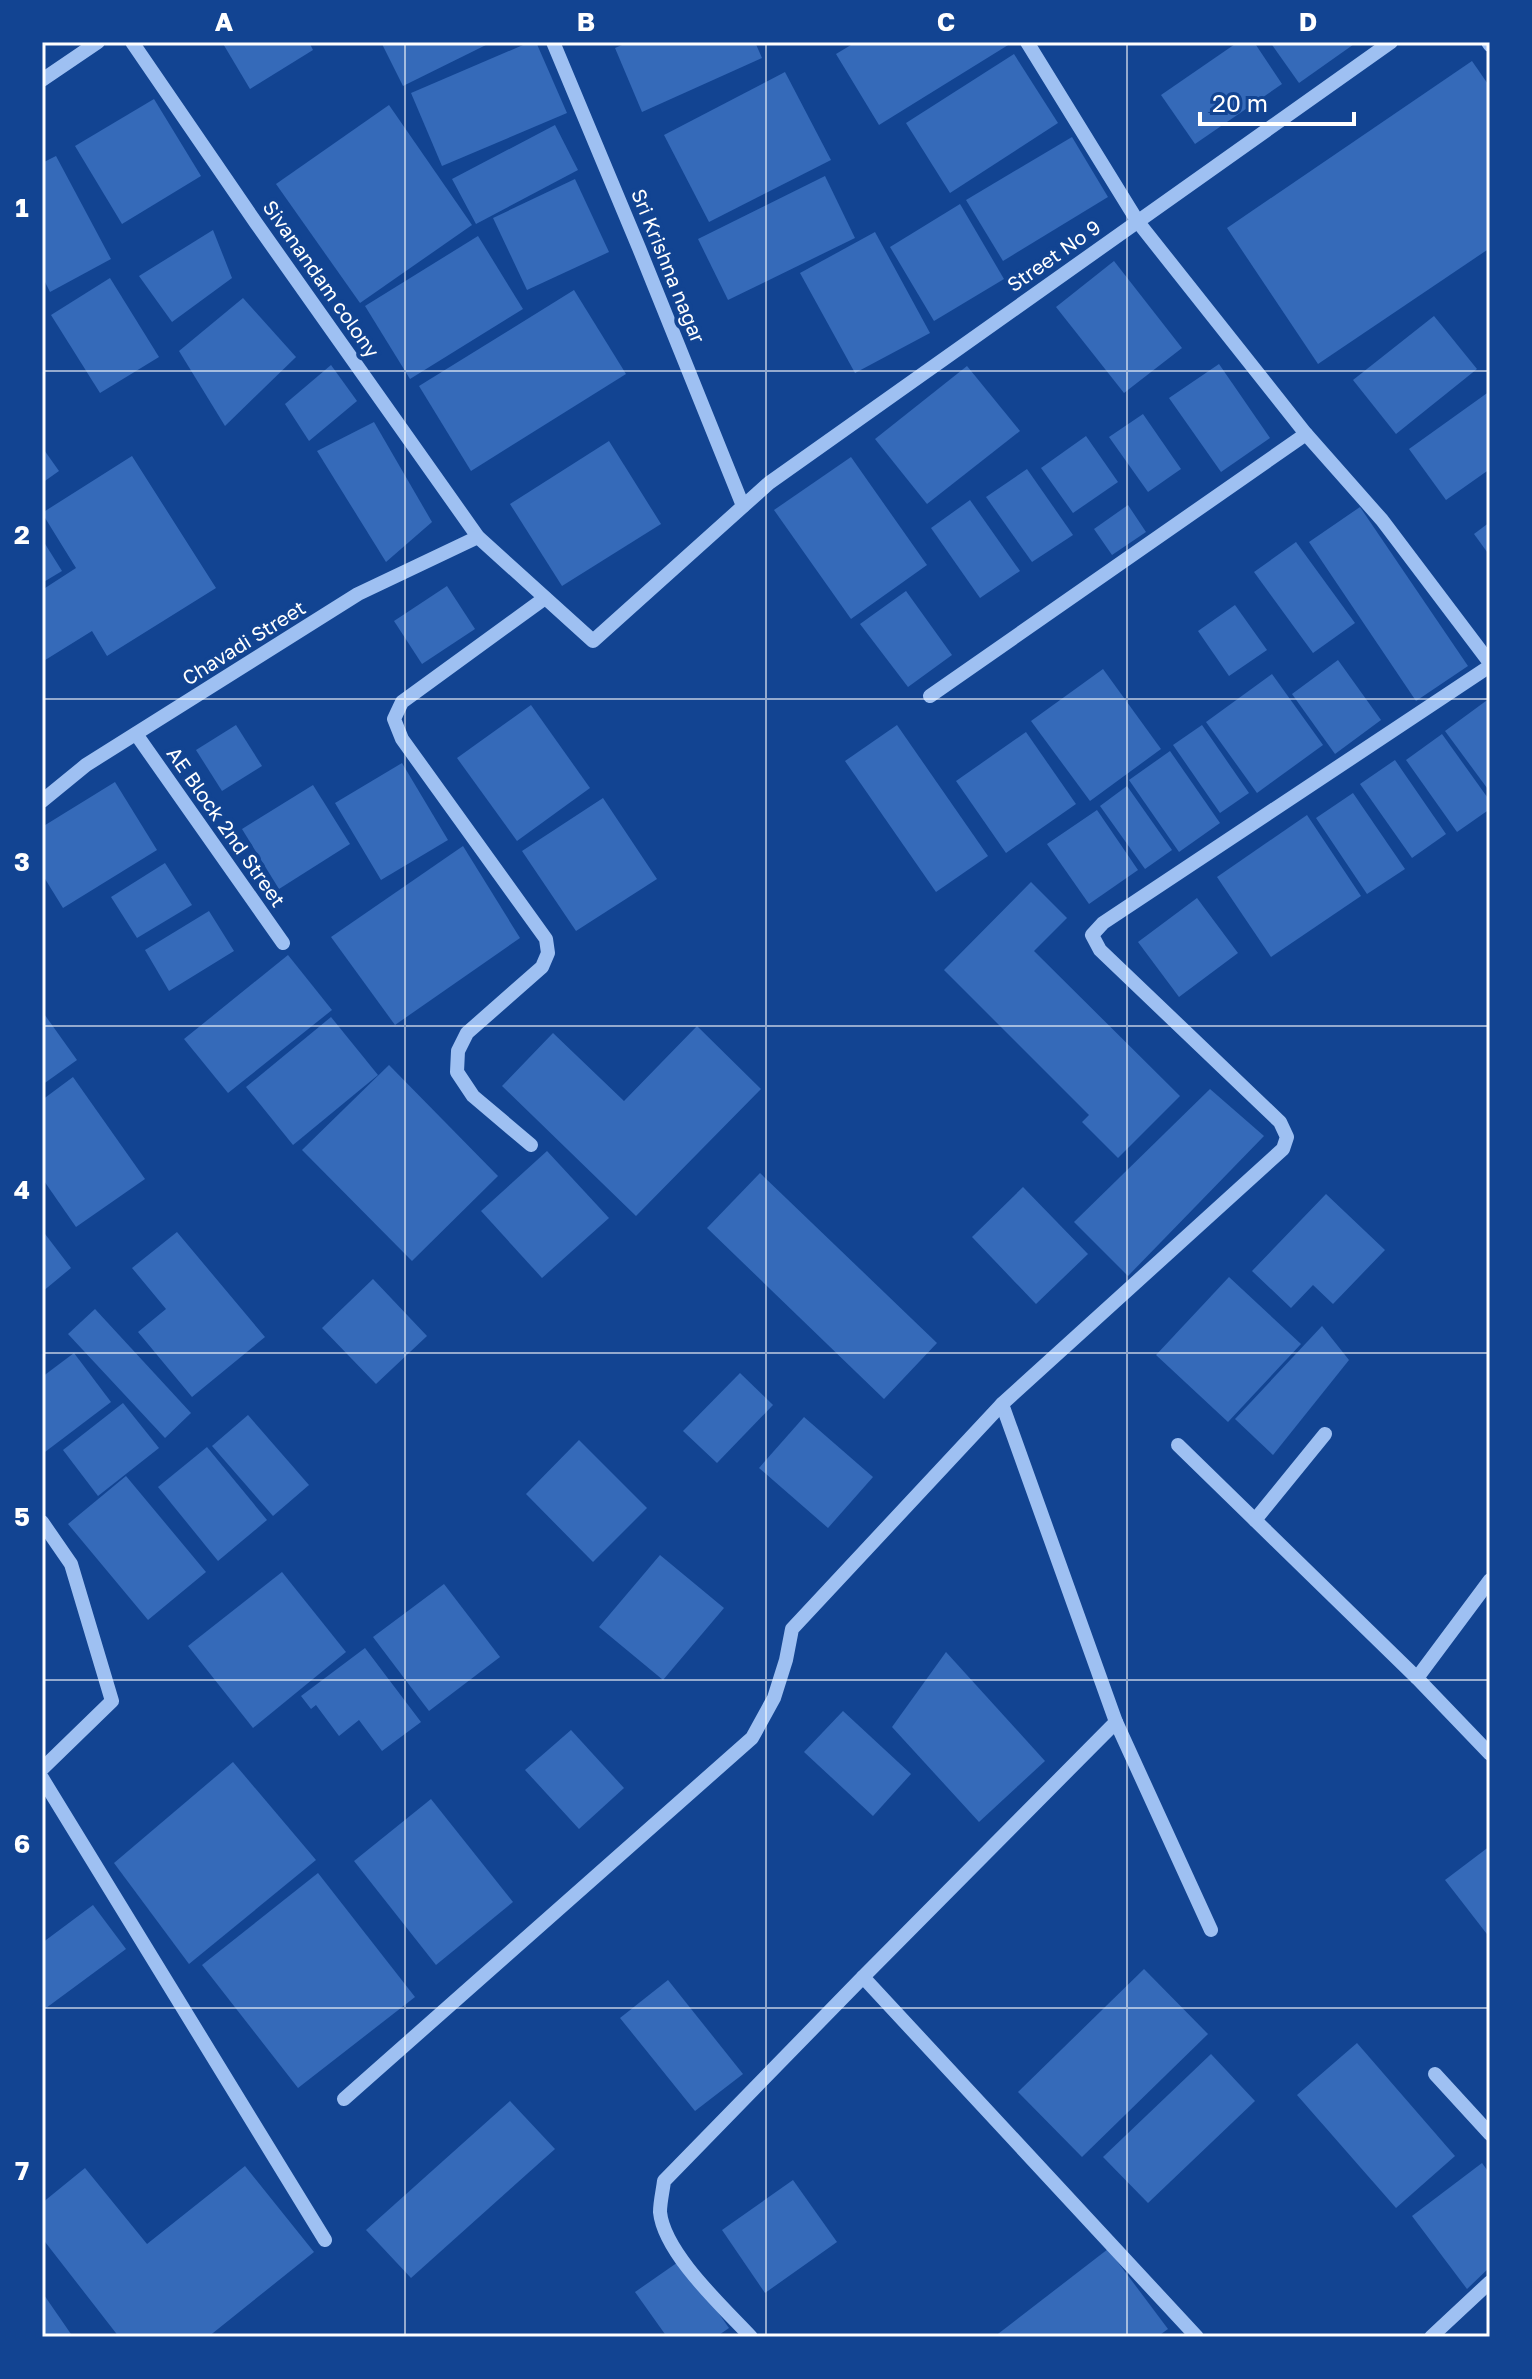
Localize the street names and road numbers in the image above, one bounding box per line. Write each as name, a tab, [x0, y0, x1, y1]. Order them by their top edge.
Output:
street label: Sri Krishna nagar	[627, 185, 711, 347]
street label: Sivanandam colony	[259, 195, 385, 362]
street label: Street No 9	[1002, 214, 1105, 296]
street label: Chavadi Street	[178, 595, 309, 690]
street label: AE Block 2nd Street	[163, 742, 291, 911]

